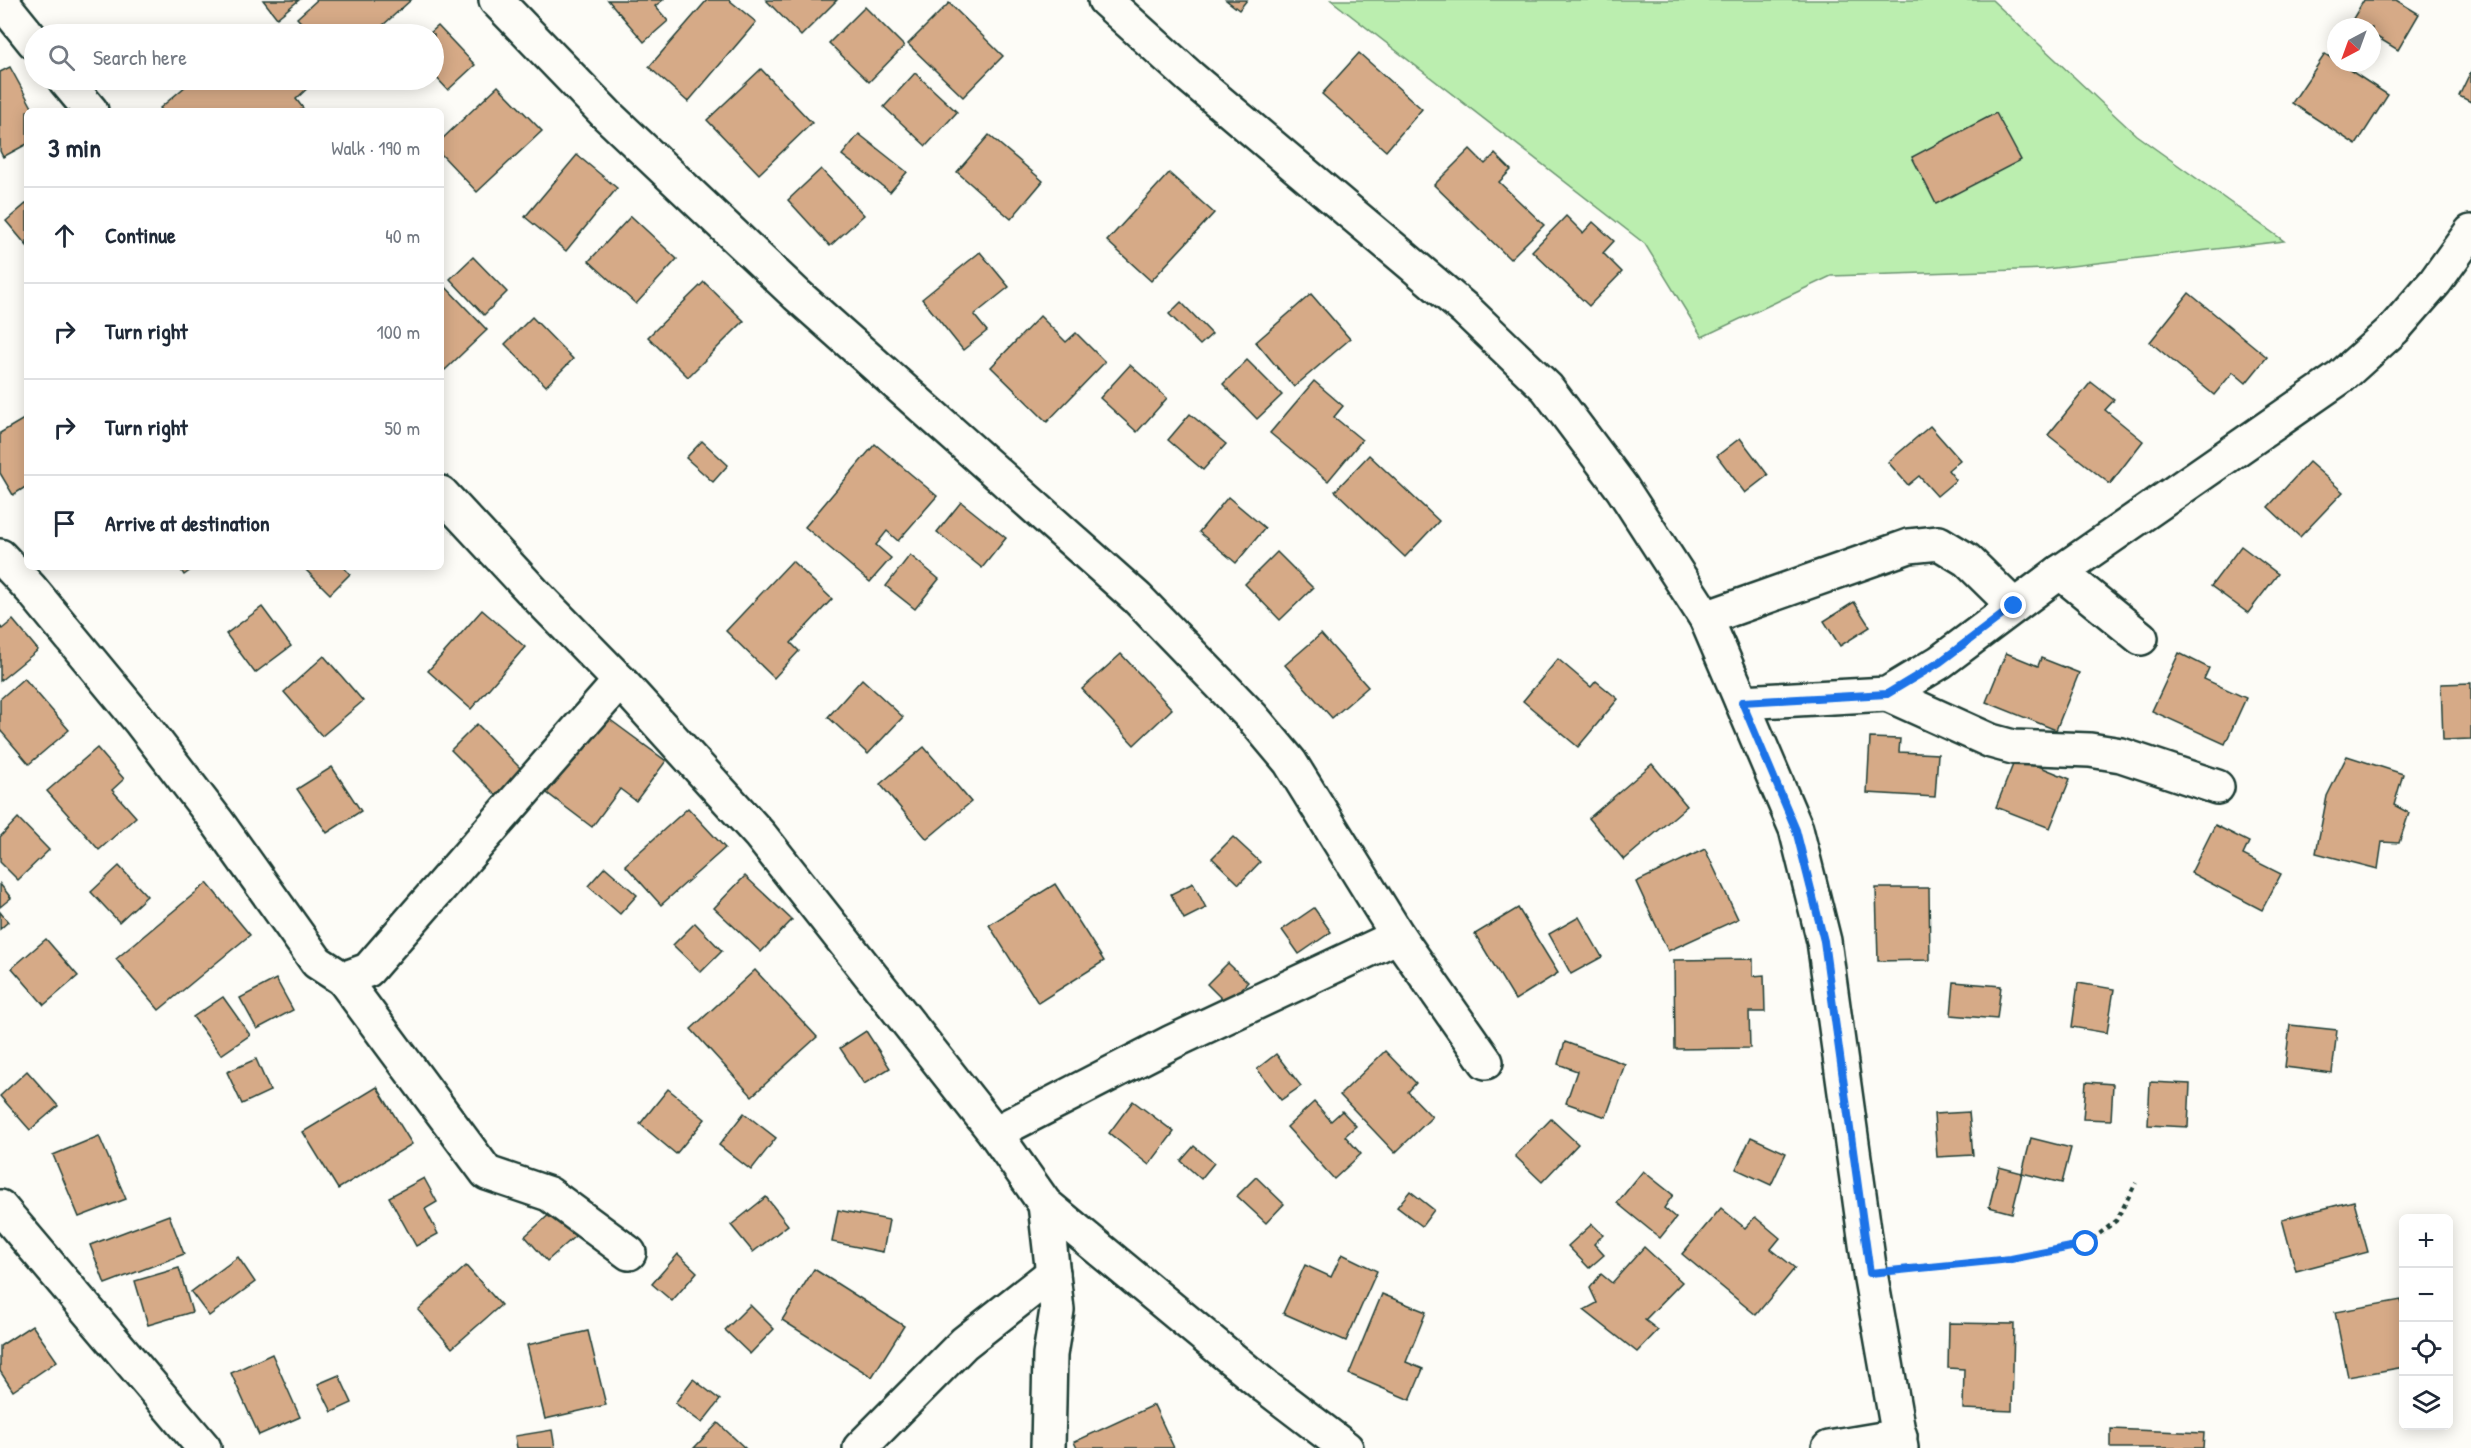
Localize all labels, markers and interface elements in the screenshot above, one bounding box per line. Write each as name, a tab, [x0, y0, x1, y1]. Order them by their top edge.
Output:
north arrow	[2327, 18, 2381, 72]
search box	[24, 24, 444, 90]
icon: search	[45, 41, 78, 74]
text: Search here	[93, 42, 187, 72]
text: 3 min	[48, 130, 101, 165]
text: Walk · 190 m	[331, 134, 420, 161]
icon: ahead	[48, 219, 81, 252]
text: Continue	[105, 220, 176, 250]
text: 40 m	[385, 222, 420, 249]
icon: right	[48, 315, 81, 348]
text: Turn right	[105, 316, 188, 346]
text: 100 m	[377, 318, 420, 345]
icon: right	[48, 411, 81, 444]
text: Turn right	[105, 412, 188, 442]
text: 50 m	[384, 414, 420, 441]
icon: arrive	[48, 507, 81, 540]
text: Arrive at destination	[105, 508, 270, 538]
route end	[2000, 592, 2026, 618]
map controls	[2399, 1214, 2453, 1430]
button: +	[2399, 1214, 2453, 1268]
route start	[2072, 1230, 2098, 1256]
button: −	[2399, 1268, 2453, 1322]
button: locate	[2399, 1322, 2453, 1376]
button: layers	[2399, 1376, 2453, 1430]

